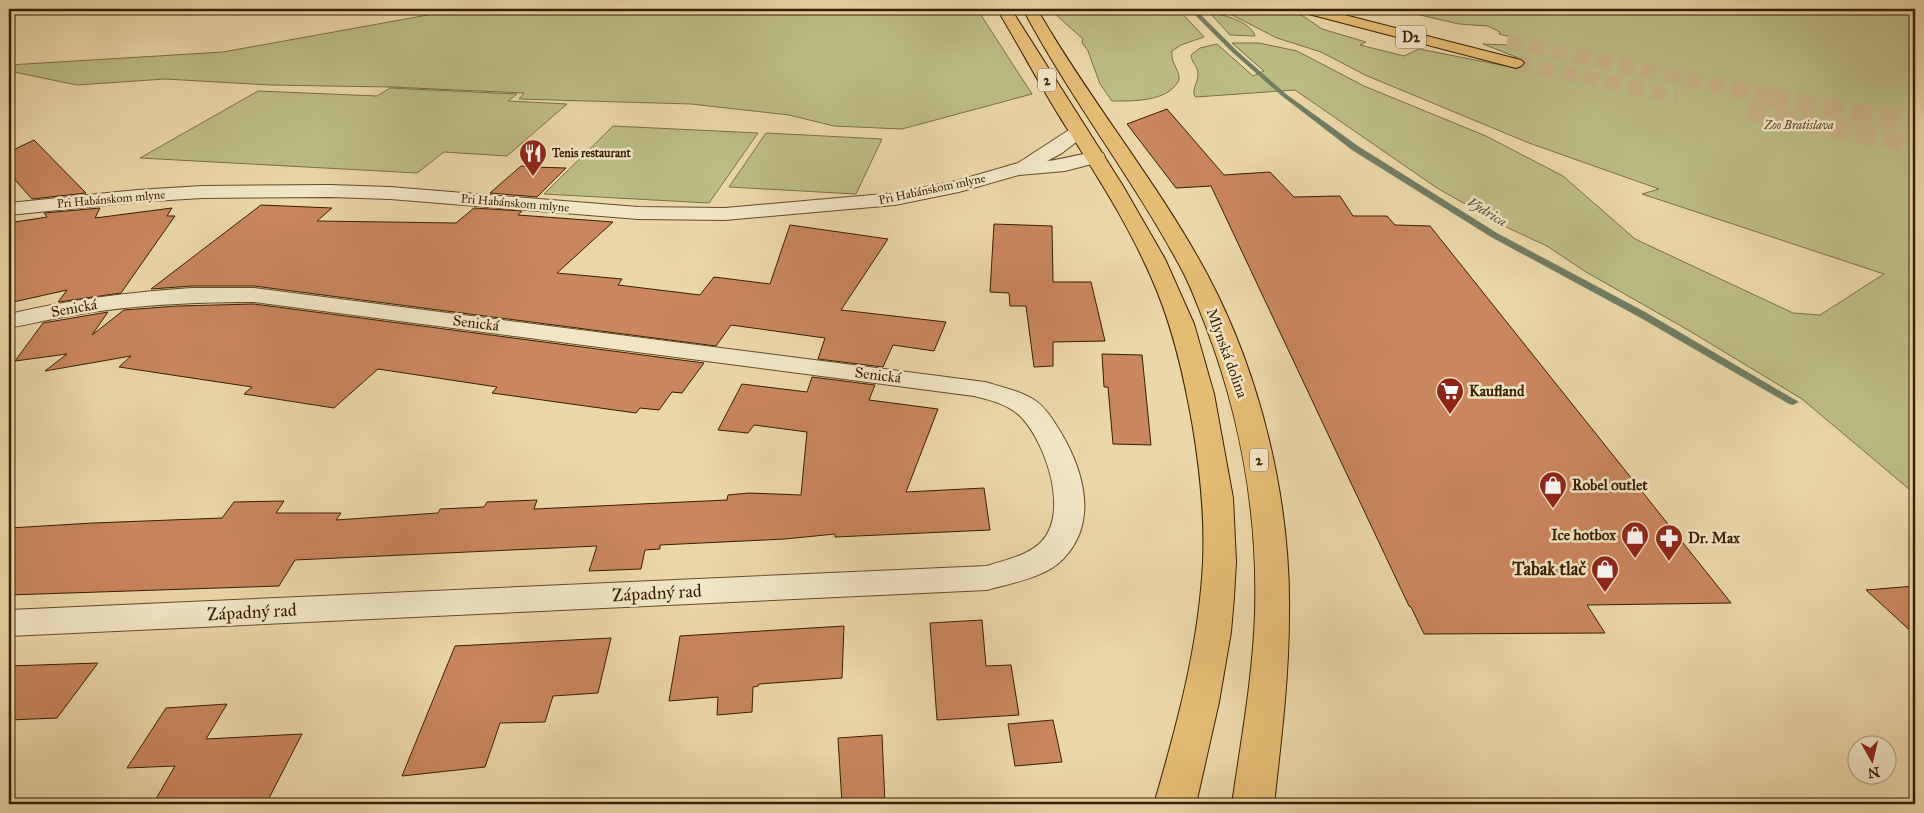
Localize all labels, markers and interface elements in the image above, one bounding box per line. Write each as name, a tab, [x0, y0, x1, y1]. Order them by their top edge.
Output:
road number: D2	[1396, 26, 1426, 48]
road number: 2	[1038, 68, 1056, 92]
park label: Zoo Bratislava	[1763, 118, 1834, 132]
restaurant icon: Tenis restaurant	[518, 138, 548, 177]
place label: Tenis restaurant	[551, 146, 632, 160]
street label: Pri Habánskom mlyne	[877, 171, 987, 207]
street label: Pri Habánskom mlyne	[56, 187, 166, 211]
street label: Pri Habánskom mlyne	[460, 191, 570, 215]
water label: Vydrica	[1464, 194, 1510, 231]
street label: Senická	[49, 295, 99, 321]
street label: Mlynská dolina	[1202, 306, 1252, 401]
street label: Senická	[452, 311, 501, 335]
street label: Senická	[854, 363, 903, 387]
supermarket icon: Kaufland	[1435, 376, 1465, 415]
place label: Kaufland	[1469, 382, 1525, 400]
road number: 2	[1250, 448, 1268, 472]
shop icon: Robel outlet	[1538, 470, 1568, 509]
place label: Robel outlet	[1572, 476, 1648, 494]
shop icon: Ice hotbox	[1620, 520, 1650, 559]
pharmacy icon: Dr. Max	[1654, 523, 1684, 562]
place label: Ice hotbox	[1551, 526, 1616, 544]
place label: Dr. Max	[1688, 529, 1740, 547]
shop icon: Tabak tlač	[1590, 554, 1620, 593]
place label: Tabak tlač	[1511, 558, 1586, 580]
street label: Západný rad	[612, 580, 702, 606]
street label: Západný rad	[207, 599, 297, 625]
north arrow	[1846, 736, 1896, 786]
text: N	[1867, 763, 1881, 782]

